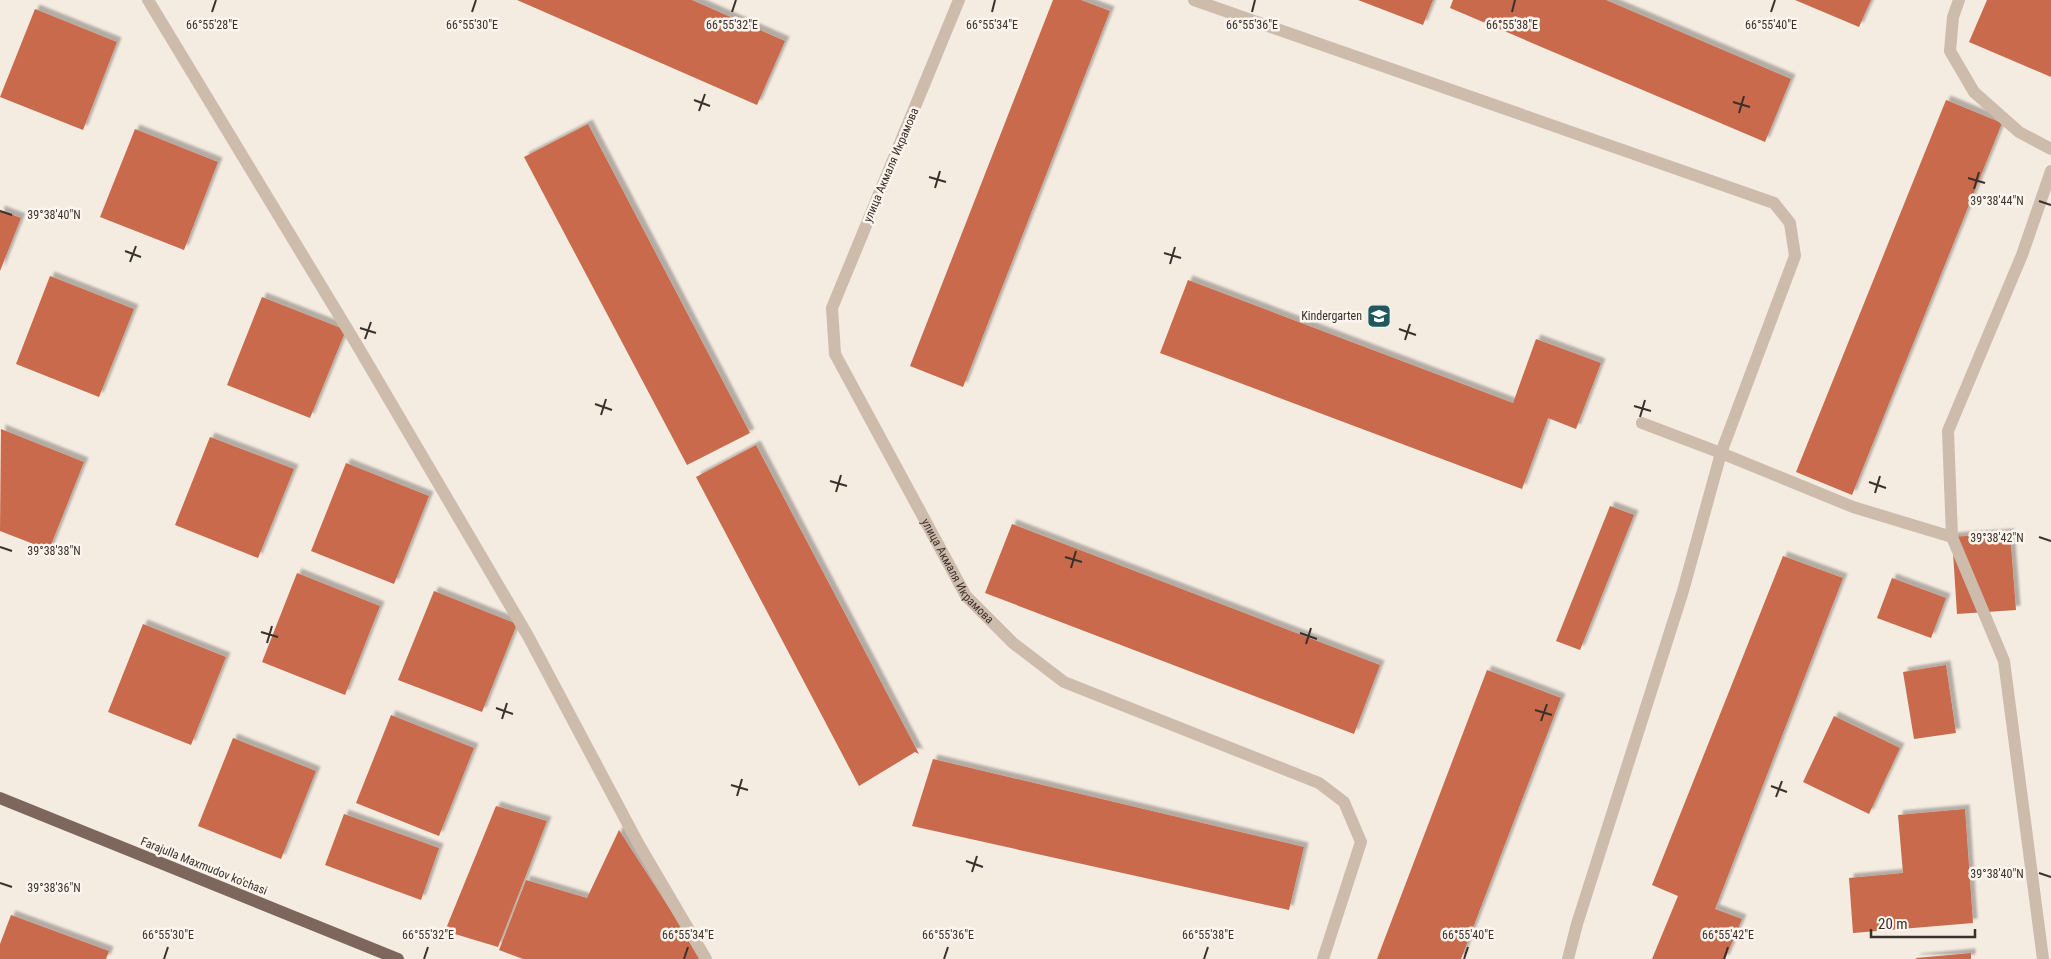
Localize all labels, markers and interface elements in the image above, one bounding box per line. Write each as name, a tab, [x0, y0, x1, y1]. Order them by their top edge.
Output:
text: 66°55'28"E	[186, 18, 238, 32]
text: 66°55'30"E	[446, 18, 498, 32]
text: 66°55'32"E	[706, 18, 758, 32]
text: 66°55'34"E	[966, 18, 1018, 32]
text: 66°55'36"E	[1226, 18, 1278, 32]
text: 66°55'38"E	[1486, 18, 1538, 32]
text: 66°55'40"E	[1745, 18, 1797, 32]
street label: улица Акмаля Икрамова	[861, 105, 922, 224]
text: 39°38'44"N	[1970, 194, 2024, 208]
text: 39°38'40"N	[27, 208, 81, 222]
school or university icon: Kindergarten	[1366, 303, 1392, 329]
place label: Kindergarten	[1301, 309, 1362, 323]
street label: улица Акмаля Икрамова	[918, 516, 997, 627]
text: 39°38'42"N	[1970, 531, 2024, 545]
text: 39°38'38"N	[27, 544, 81, 558]
street label: Farajulla Maxmudov ko'chasi	[139, 834, 269, 898]
text: 39°38'40"N	[1970, 867, 2024, 881]
text: 39°38'36"N	[27, 881, 81, 895]
scale bar	[1871, 906, 1975, 938]
text: 20 m	[1878, 915, 1908, 933]
text: 66°55'30"E	[142, 928, 194, 942]
text: 66°55'32"E	[402, 928, 454, 942]
text: 66°55'34"E	[662, 928, 714, 942]
text: 66°55'36"E	[922, 928, 974, 942]
text: 66°55'38"E	[1182, 928, 1234, 942]
text: 66°55'40"E	[1442, 928, 1494, 942]
text: 66°55'42"E	[1702, 928, 1754, 942]

